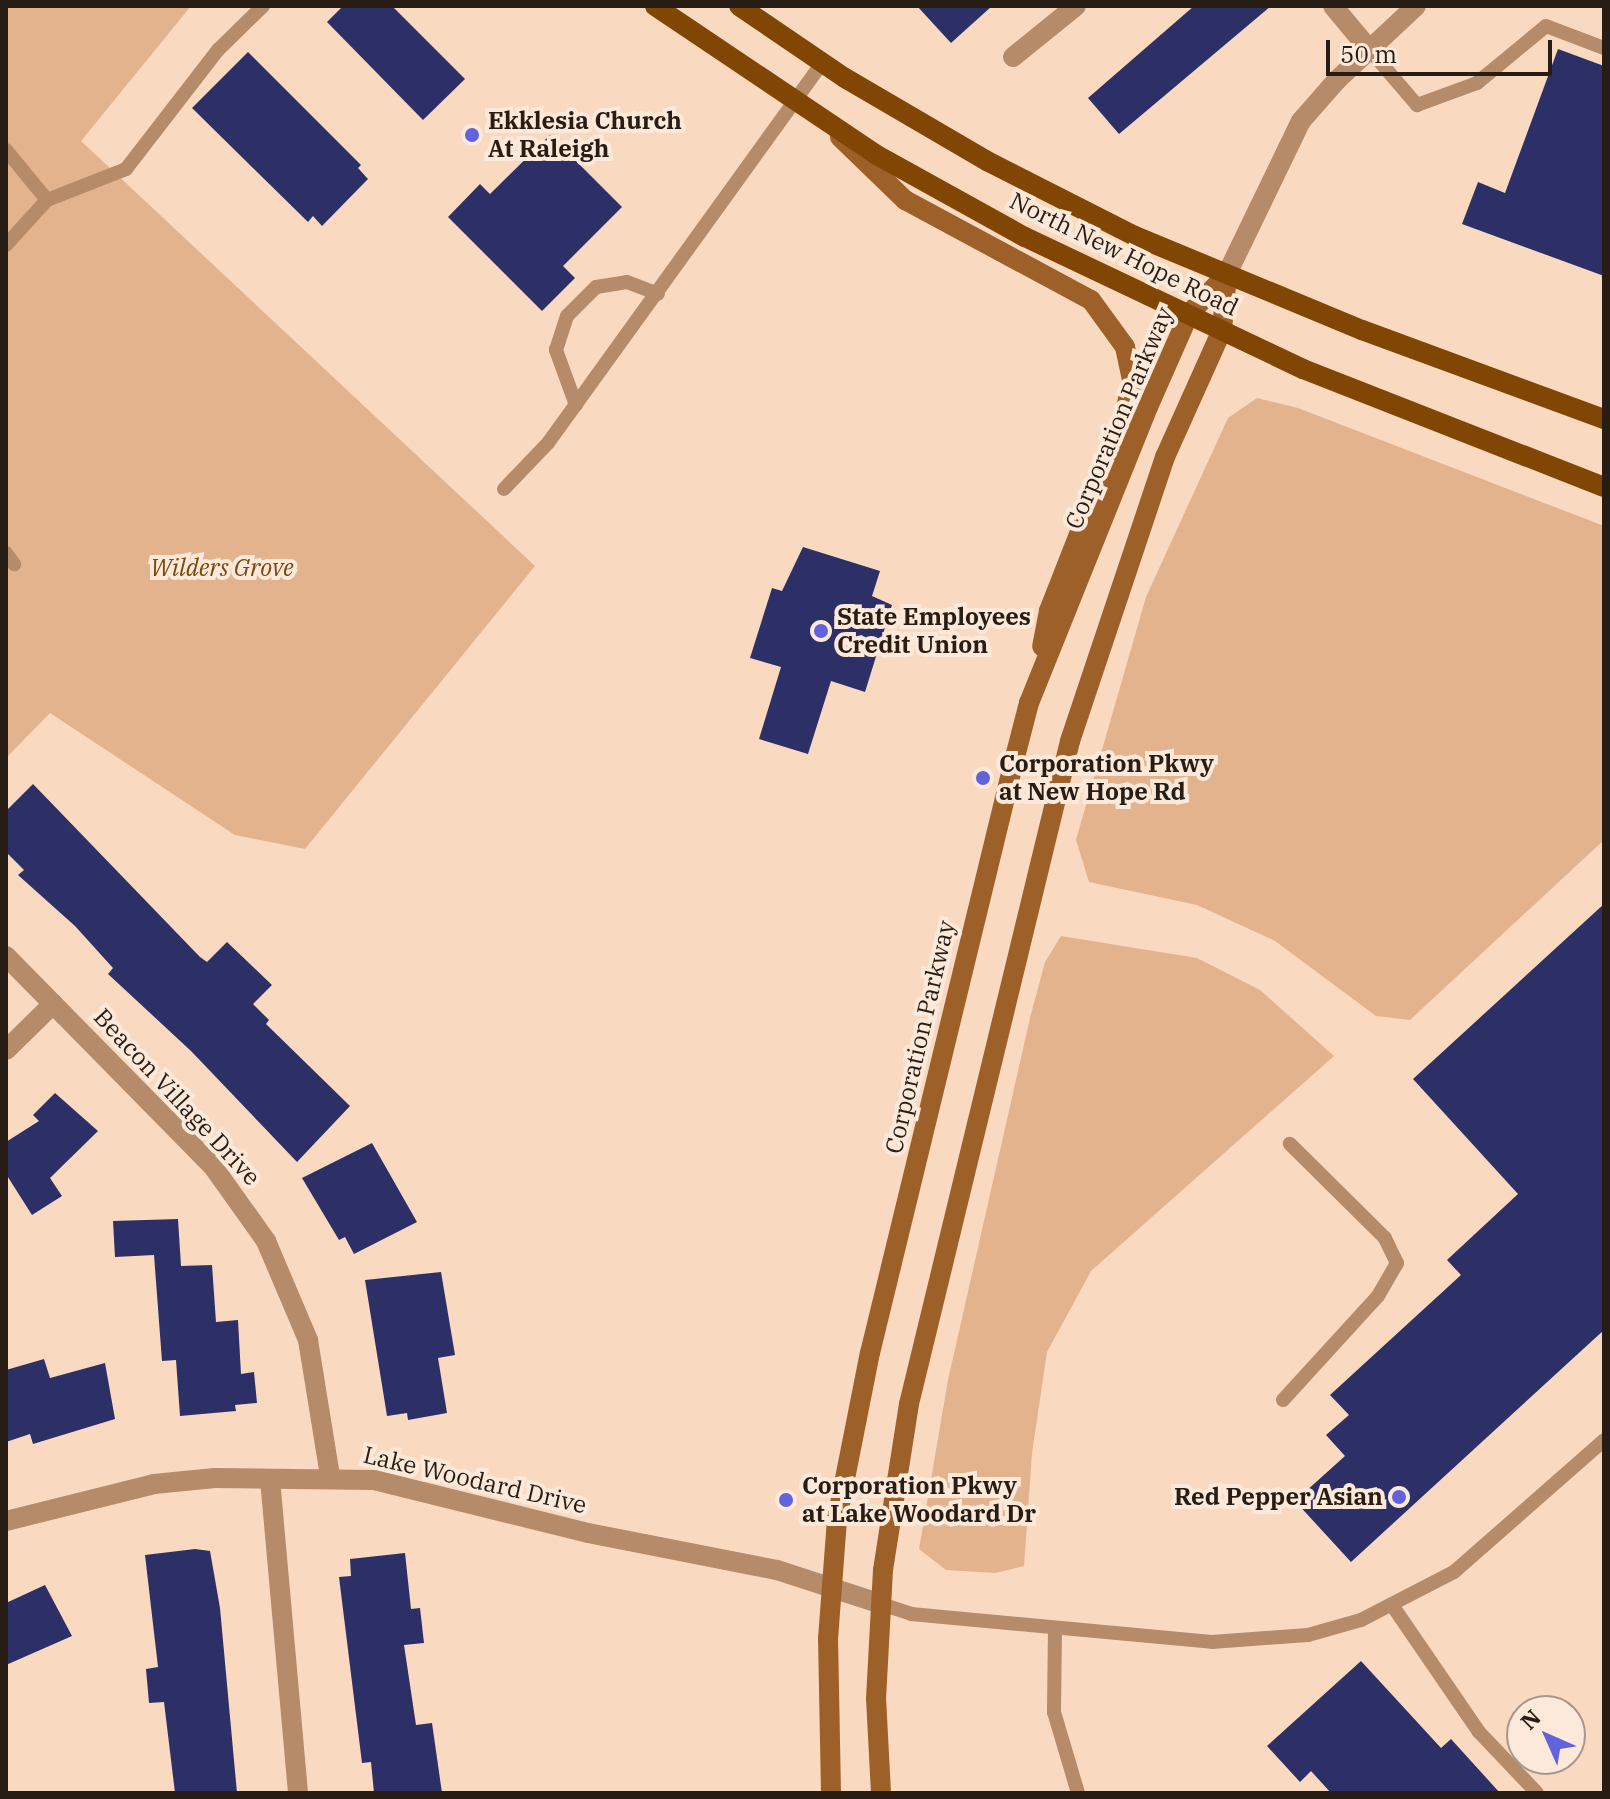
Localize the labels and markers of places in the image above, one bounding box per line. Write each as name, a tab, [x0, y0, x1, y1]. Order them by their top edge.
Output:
place label: Ekklesia Church At Raleigh	[488, 107, 682, 163]
marker: Ekklesia Church At Raleigh	[463, 126, 481, 144]
place label: State Employees Credit Union	[837, 603, 1031, 659]
marker: State Employees Credit Union	[812, 622, 830, 640]
place label: Corporation Pkwy at New Hope Rd	[999, 750, 1214, 806]
marker: Corporation Pkwy at New Hope Rd	[974, 769, 992, 787]
place label: Corporation Pkwy at Lake Woodard Dr	[802, 1472, 1036, 1528]
place label: Red Pepper Asian	[1174, 1483, 1383, 1511]
marker: Red Pepper Asian	[1390, 1488, 1408, 1506]
marker: Corporation Pkwy at Lake Woodard Dr	[777, 1491, 795, 1509]

